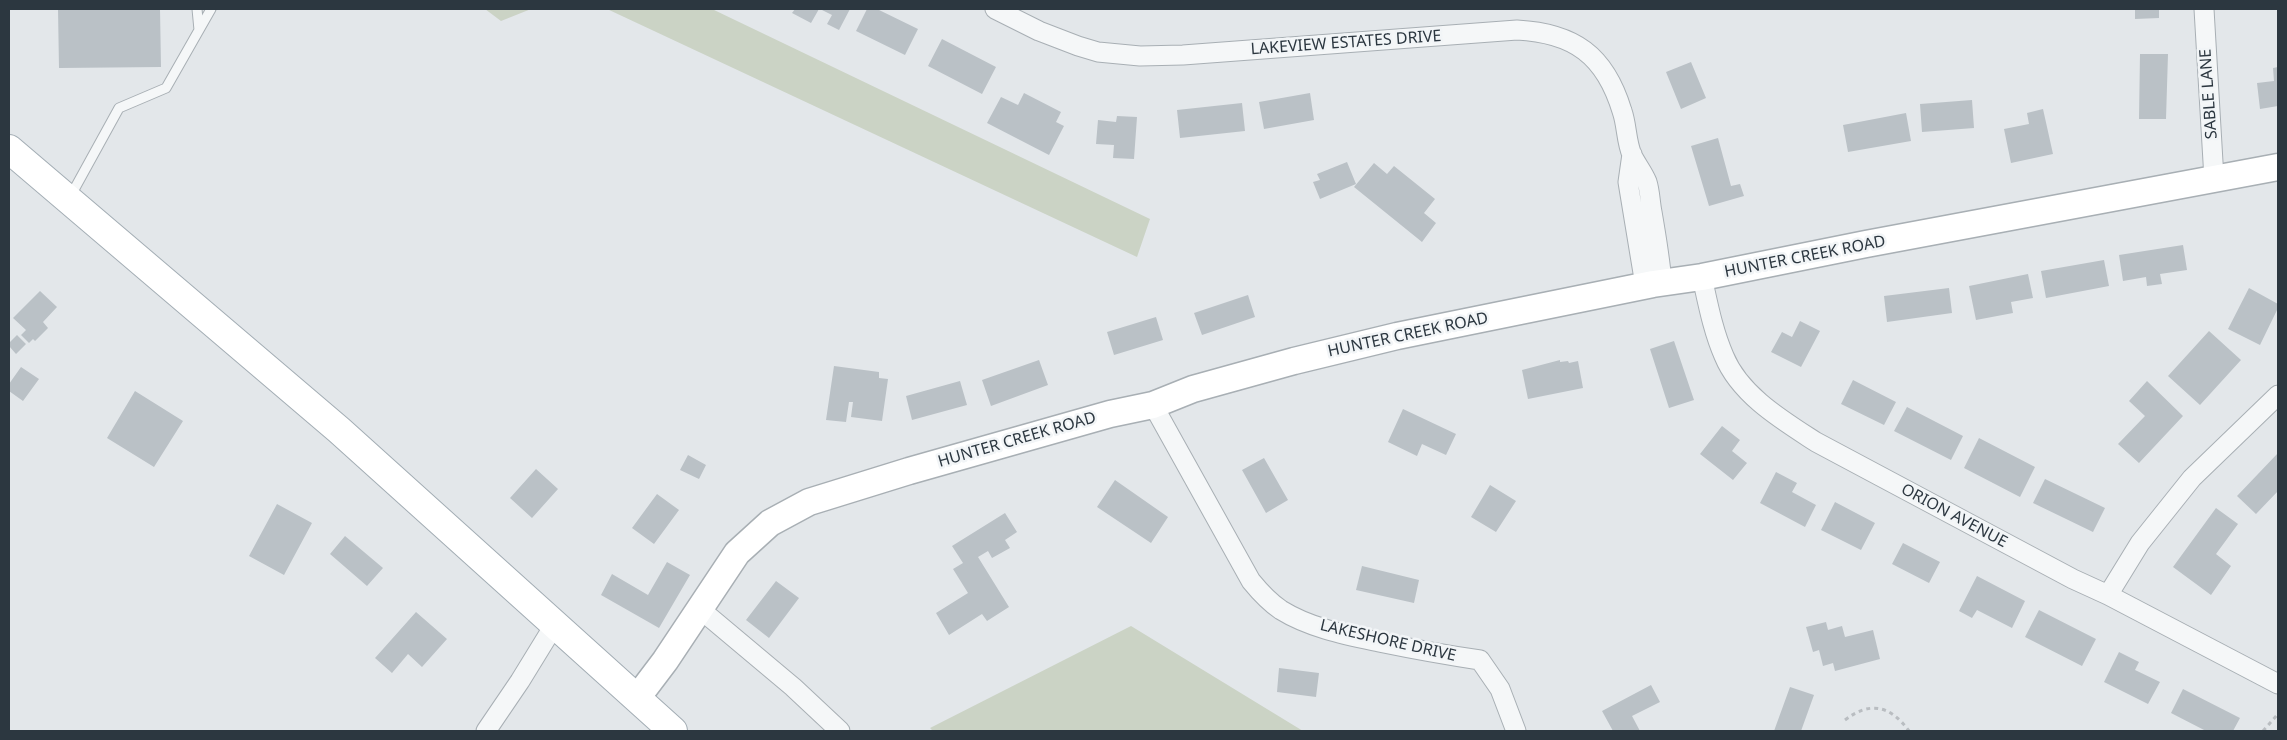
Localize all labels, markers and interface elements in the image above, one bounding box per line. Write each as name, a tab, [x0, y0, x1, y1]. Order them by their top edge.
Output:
street label: LAKEVIEW ESTATES DRIVE	[1250, 27, 1442, 59]
street label: SABLE LANE	[2196, 48, 2222, 140]
street label: HUNTER CREEK ROAD	[1723, 232, 1887, 282]
street label: HUNTER CREEK ROAD	[1326, 309, 1490, 361]
street label: HUNTER CREEK ROAD	[936, 408, 1098, 472]
street label: ORION AVENUE	[1898, 480, 2010, 552]
street label: LAKESHORE DRIVE	[1318, 616, 1458, 666]

